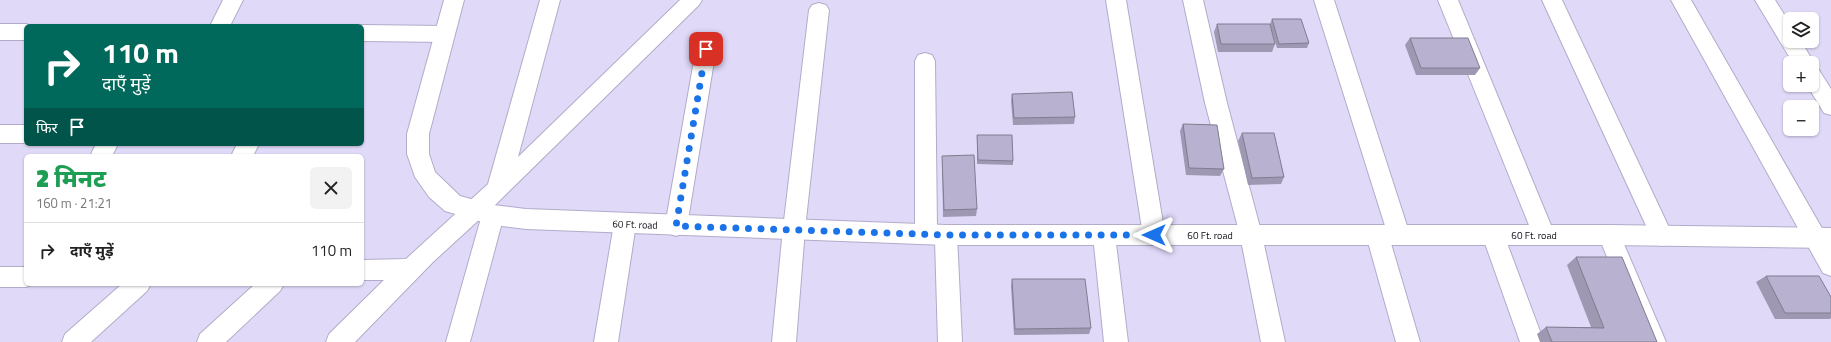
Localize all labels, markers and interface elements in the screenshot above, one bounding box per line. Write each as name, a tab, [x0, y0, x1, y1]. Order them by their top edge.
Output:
map controls	[1783, 12, 1819, 136]
button: layers	[1783, 12, 1819, 48]
text: 110 m	[102, 31, 179, 74]
pin	[689, 32, 723, 66]
icon: arrive	[695, 38, 717, 60]
icon: right	[36, 40, 88, 92]
button: +	[1783, 56, 1819, 92]
text: दाएँ मुड़ें	[102, 70, 151, 97]
button: −	[1783, 100, 1819, 136]
text: फिर	[36, 116, 58, 139]
icon: arrive	[66, 116, 88, 138]
text: 2 मिनट	[36, 160, 106, 196]
button: close	[310, 167, 352, 209]
text: 160 m · 21:21	[36, 193, 112, 213]
position arrow	[1133, 214, 1175, 256]
street label: 60 Ft. road	[612, 216, 658, 233]
street label: 60 Ft. road	[1187, 228, 1233, 243]
street label: 60 Ft. road	[1511, 228, 1557, 243]
text: दाएँ मुड़ें	[70, 239, 114, 262]
text: 110 m	[311, 239, 352, 262]
icon: right	[36, 240, 58, 262]

